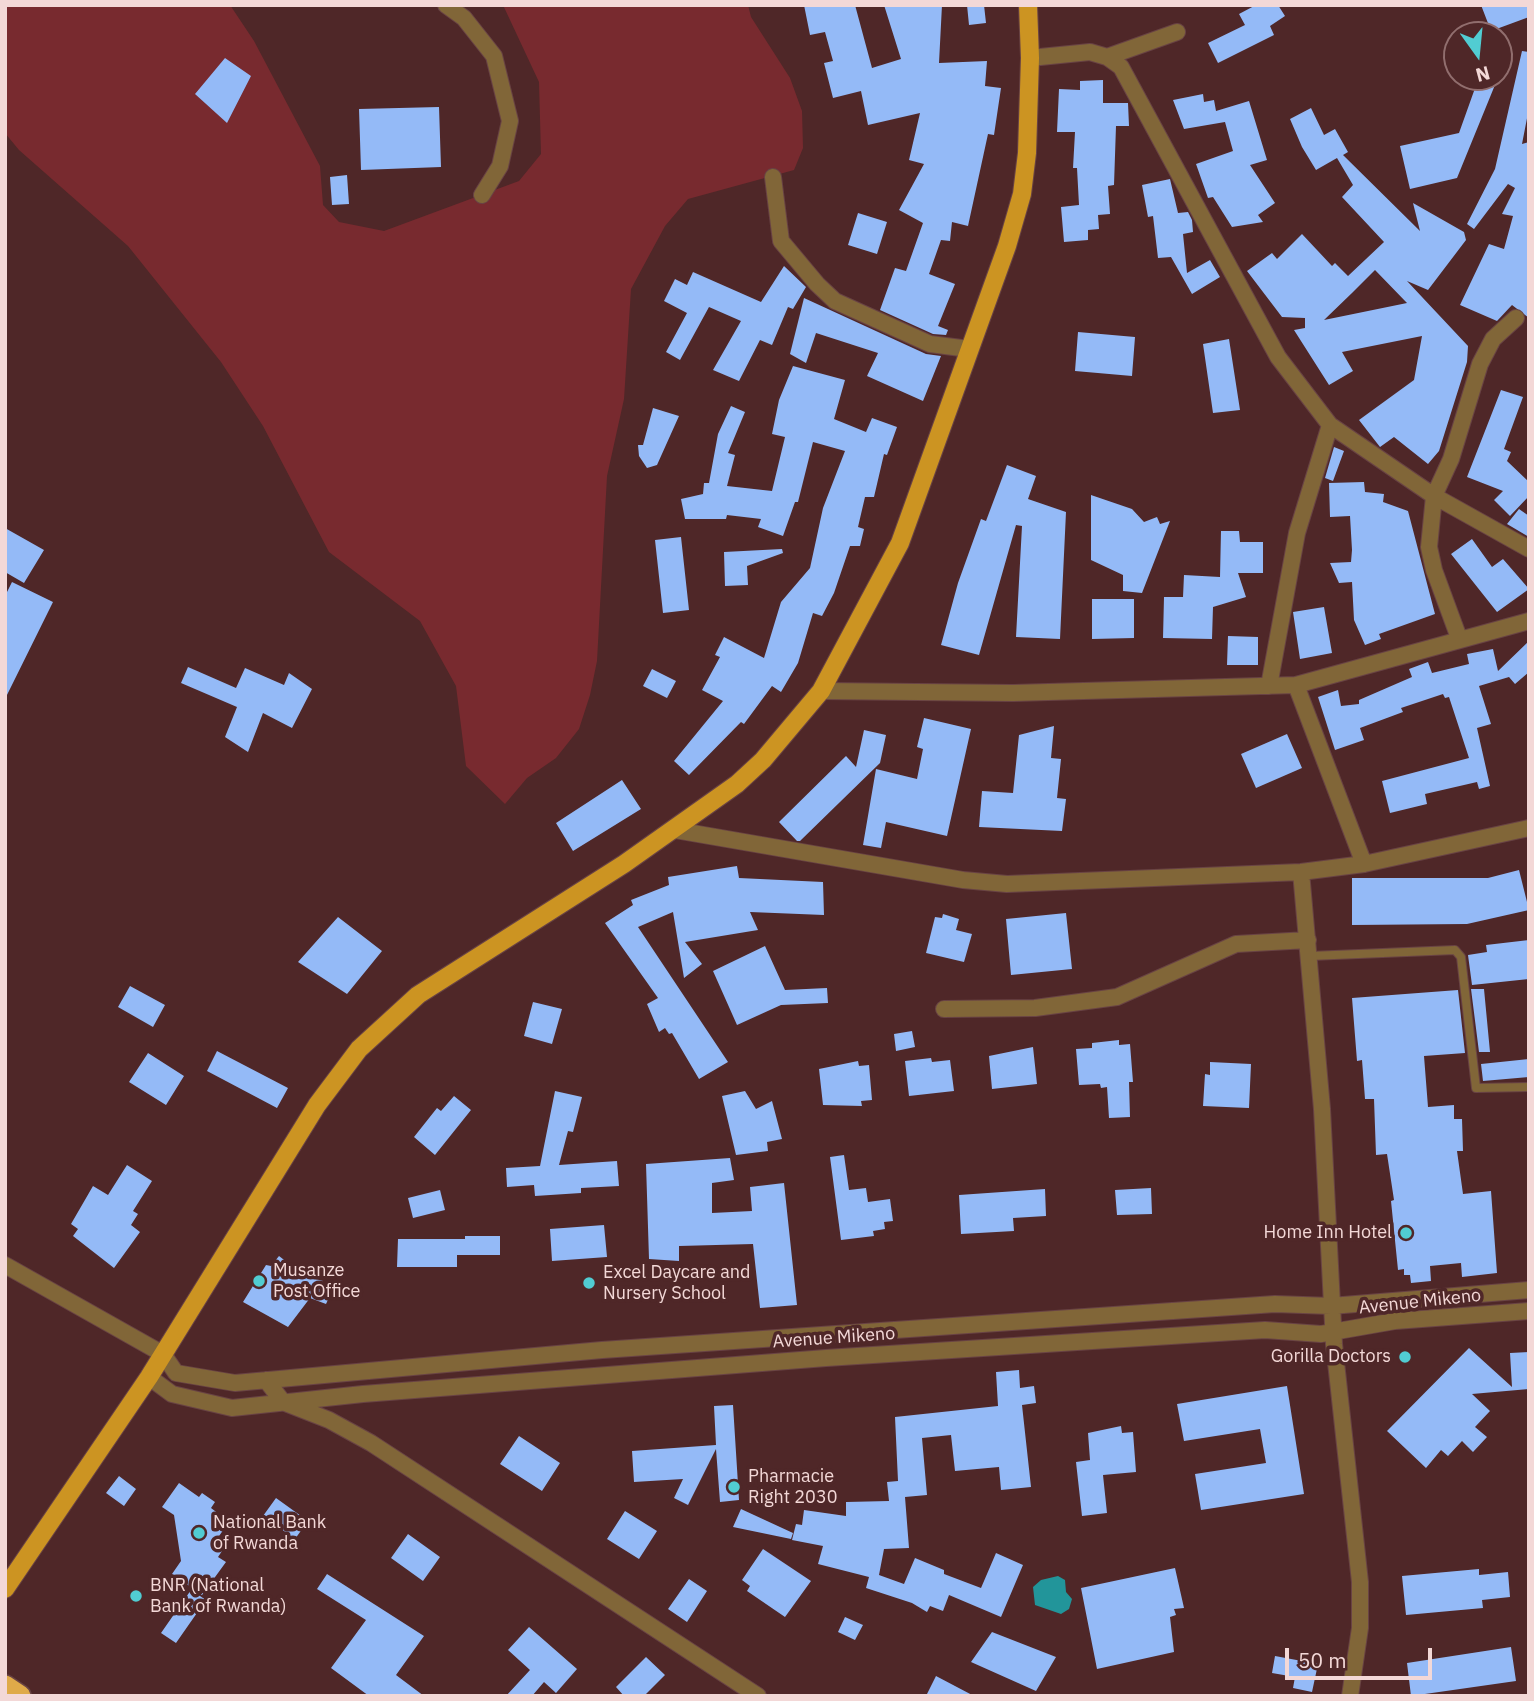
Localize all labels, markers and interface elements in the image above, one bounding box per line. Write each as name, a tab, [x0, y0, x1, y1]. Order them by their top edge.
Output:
north arrow	[1443, 21, 1513, 91]
text: N	[1473, 61, 1493, 88]
place label: Home Inn Hotel	[1264, 1222, 1392, 1244]
marker: Home Inn Hotel	[1398, 1225, 1414, 1241]
place label: Musanze Post Office	[273, 1260, 360, 1302]
place label: Excel Daycare and Nursery School	[603, 1262, 750, 1304]
marker: Musanze Post Office	[251, 1273, 267, 1289]
marker: Excel Daycare and Nursery School	[581, 1275, 597, 1291]
street label: Avenue Mikeno	[1358, 1285, 1482, 1319]
street label: Avenue Mikeno	[772, 1323, 896, 1353]
place label: Gorilla Doctors	[1271, 1346, 1391, 1368]
marker: Gorilla Doctors	[1397, 1349, 1413, 1365]
place label: Pharmacie Right 2030	[748, 1466, 838, 1508]
marker: Pharmacie Right 2030	[726, 1479, 742, 1495]
place label: National Bank of Rwanda	[213, 1512, 326, 1554]
marker: National Bank of Rwanda	[191, 1525, 207, 1541]
place label: BNR (National Bank of Rwanda)	[150, 1575, 286, 1618]
marker: BNR (National Bank of Rwanda)	[128, 1588, 144, 1604]
scale bar	[1289, 1634, 1436, 1678]
text: 50 m	[1298, 1646, 1347, 1674]

